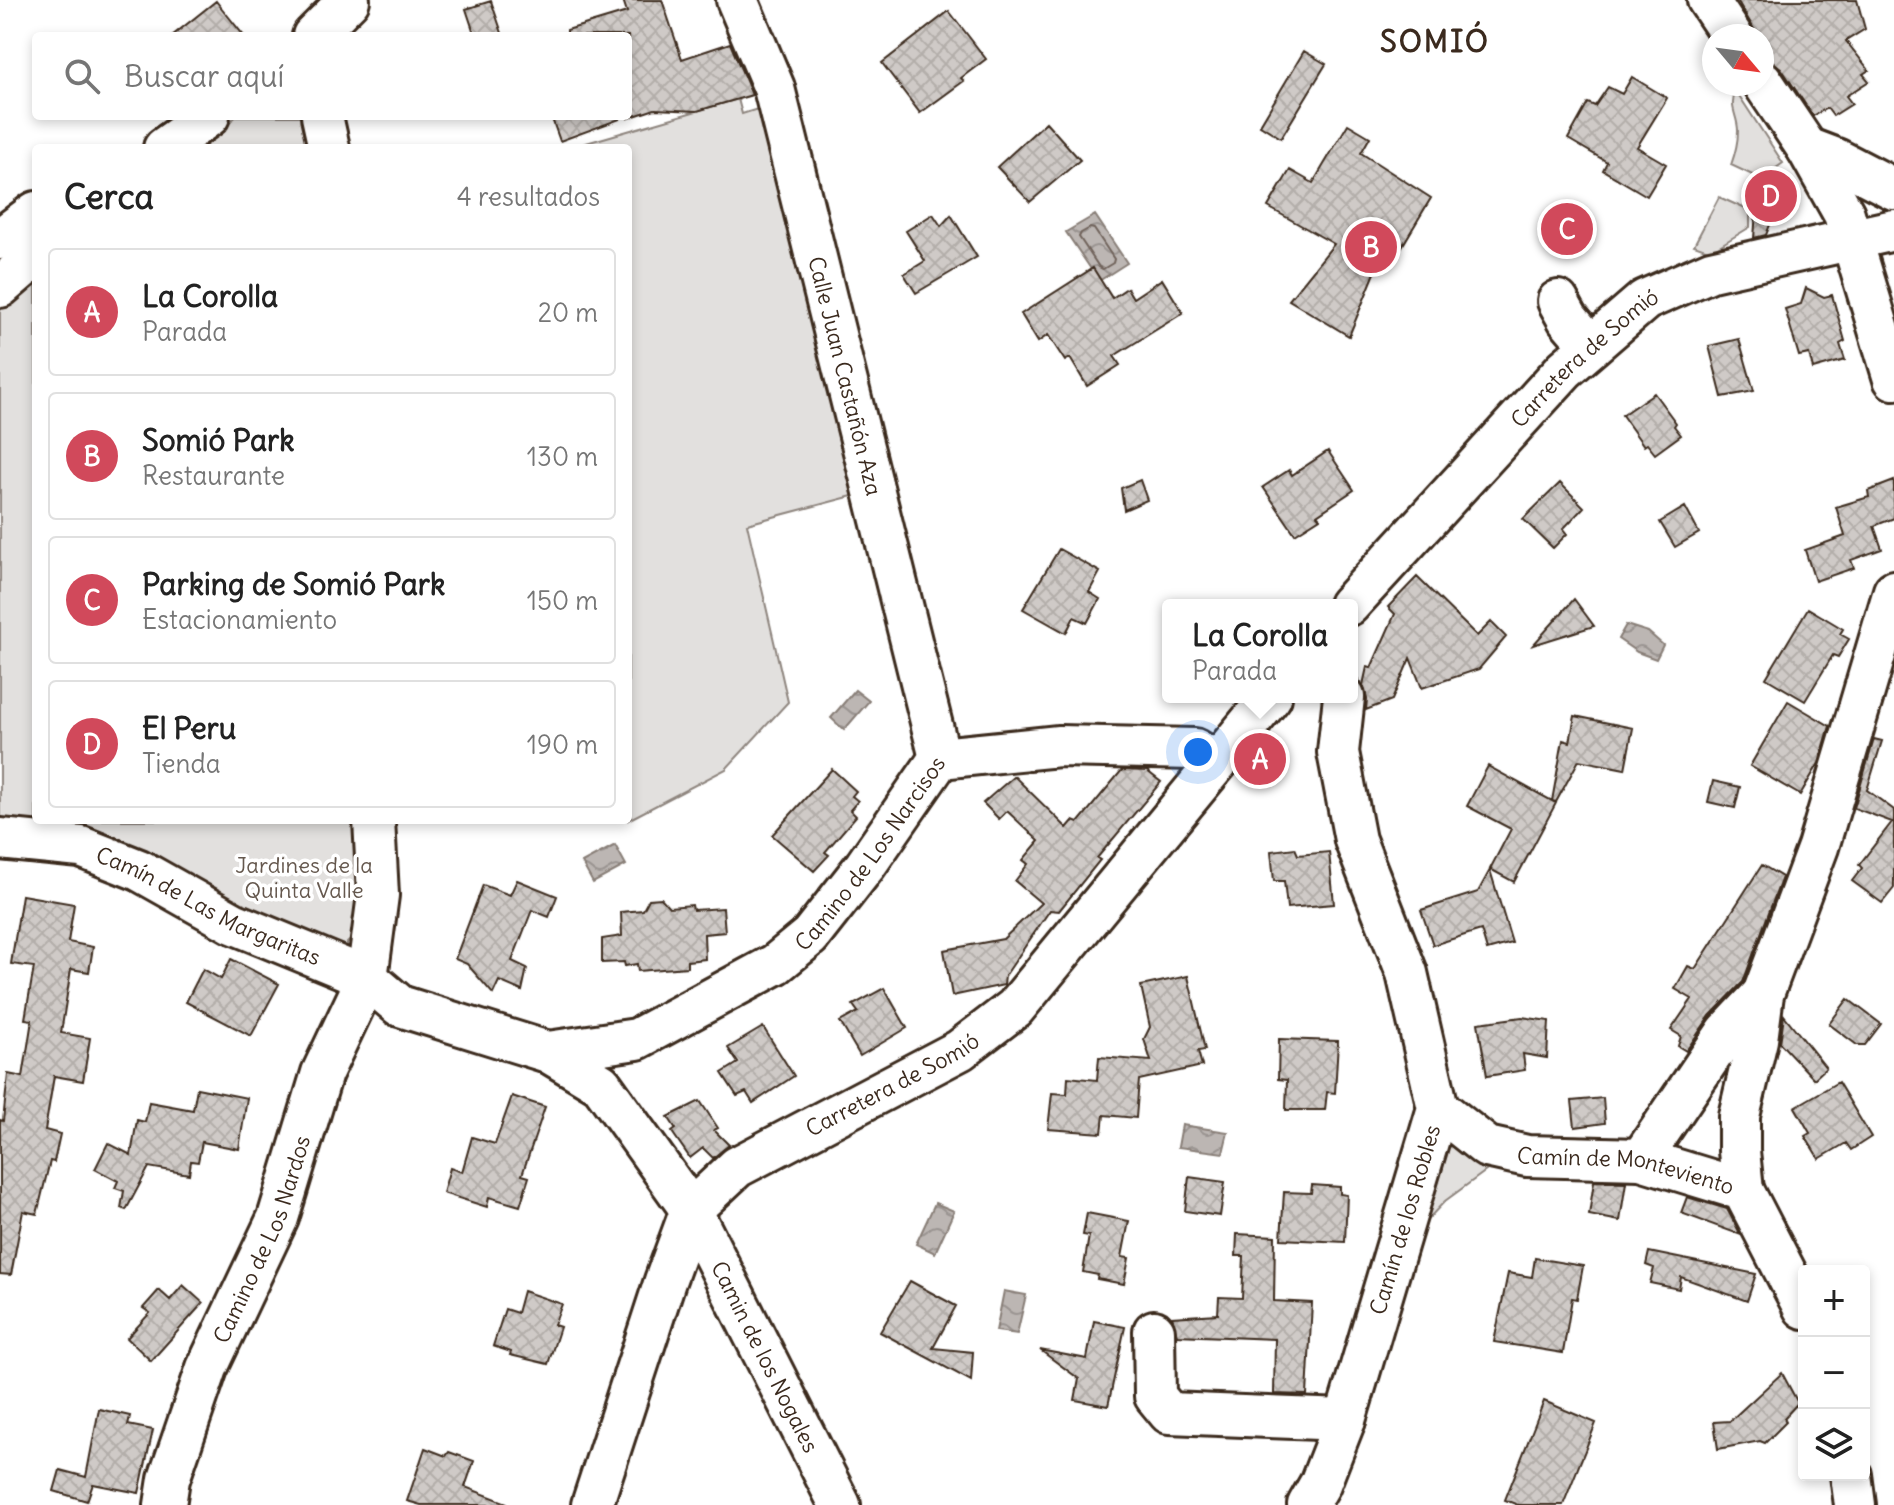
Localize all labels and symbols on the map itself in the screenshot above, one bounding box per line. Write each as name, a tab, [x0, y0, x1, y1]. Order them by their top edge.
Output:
district label: SOMIÓ	[1380, 20, 1490, 60]
north arrow	[1702, 24, 1774, 96]
pin: D	[1745, 166, 1797, 226]
pin: C	[1541, 199, 1593, 259]
pin: B	[1345, 217, 1397, 277]
street label: Calle Juan Castañón Aza	[802, 253, 888, 498]
street label: Carretera de Somió	[1504, 282, 1662, 433]
pin: A	[1234, 729, 1286, 789]
your location	[1178, 732, 1218, 772]
street label: Camino de Los Narcisos	[789, 751, 951, 957]
street label: Camín de Las Margaritas	[92, 840, 325, 971]
park label: Jardines de la Quinta Valle	[235, 851, 373, 904]
street label: Carretera de Somió	[801, 1026, 985, 1142]
street label: Camín de los Robles	[1363, 1121, 1446, 1318]
street label: Camino de Los Nardos	[207, 1132, 316, 1348]
street label: Camín de Monteviento	[1514, 1140, 1737, 1200]
street label: Camin de los Nogales	[705, 1256, 825, 1457]

